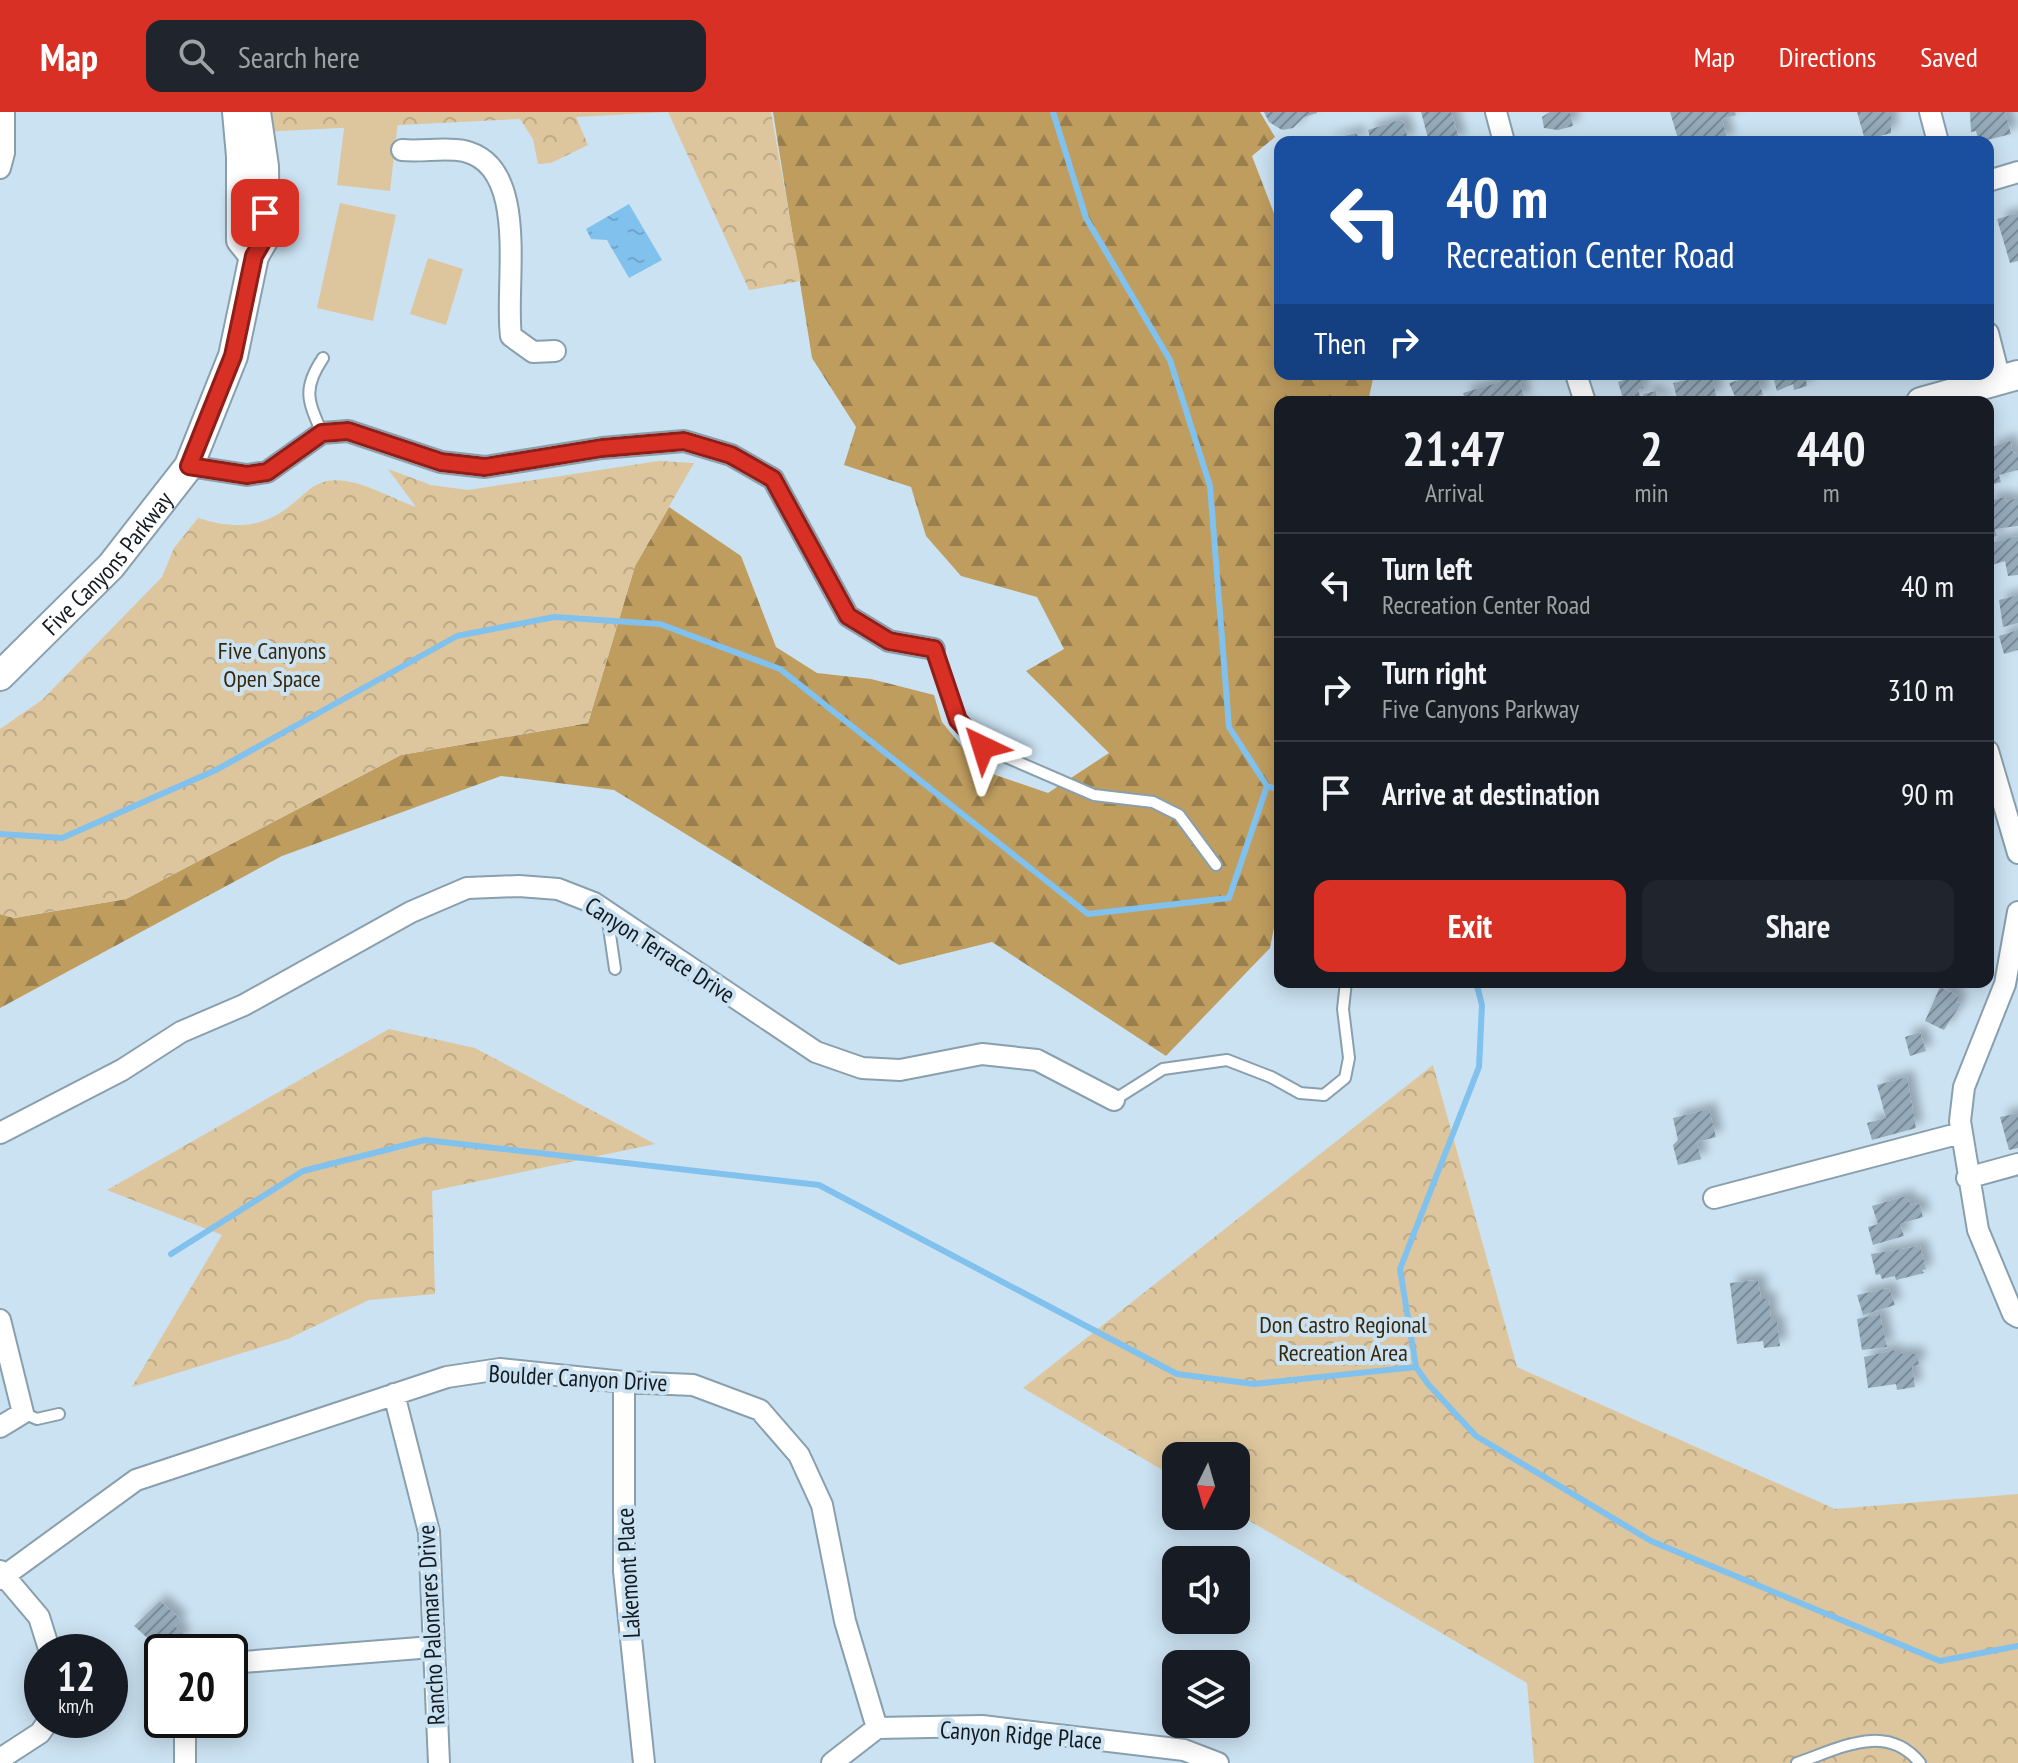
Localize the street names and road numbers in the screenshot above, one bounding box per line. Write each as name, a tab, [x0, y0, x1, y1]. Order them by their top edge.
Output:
street label: Five Canyons Parkway	[35, 485, 179, 641]
street label: Canyon Terrace Drive	[579, 890, 741, 1010]
street label: Boulder Canyon Drive	[488, 1358, 668, 1398]
street label: Lakemont Place	[609, 1507, 647, 1639]
street label: Rancho Palomares Drive	[410, 1524, 452, 1726]
street label: Canyon Ridge Place	[939, 1714, 1103, 1756]

